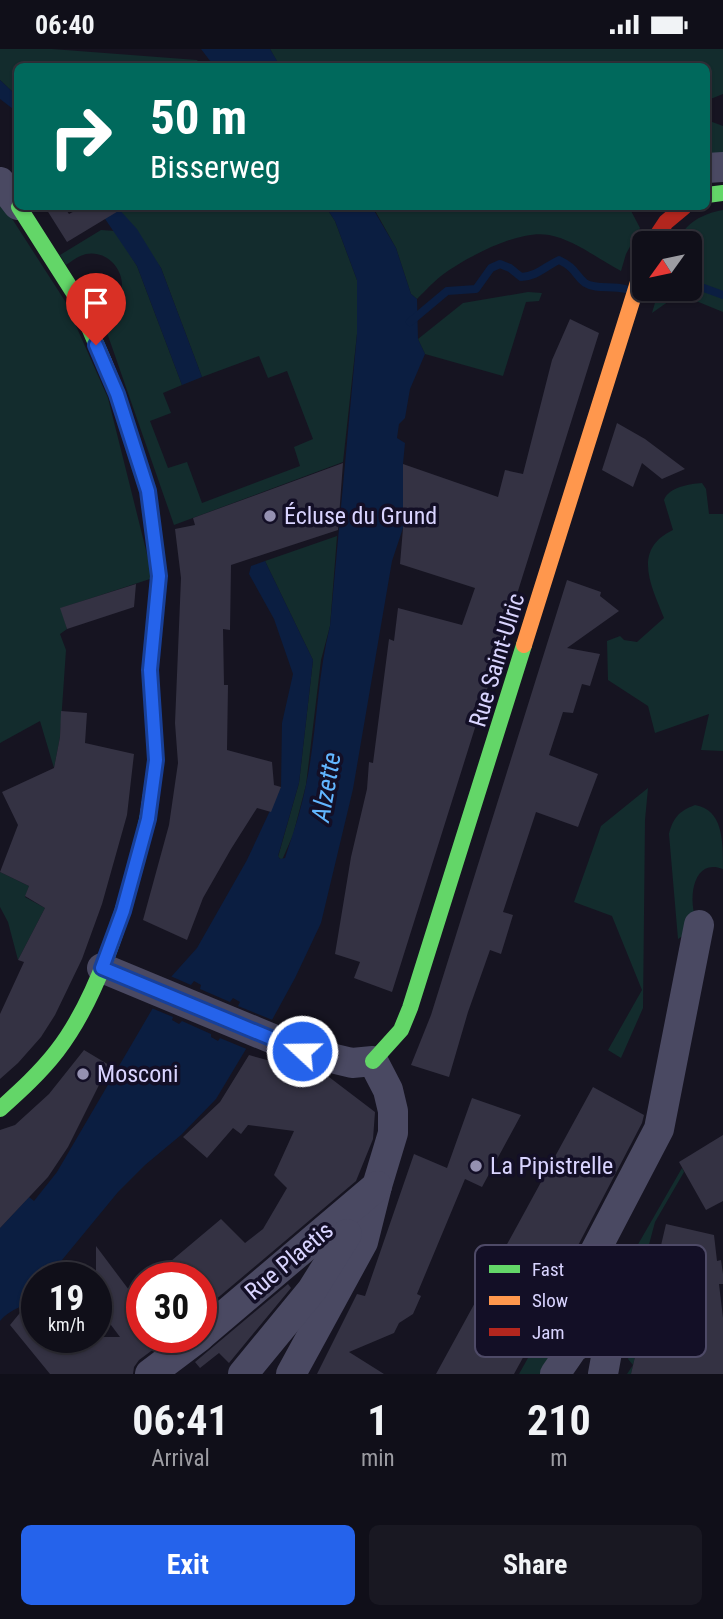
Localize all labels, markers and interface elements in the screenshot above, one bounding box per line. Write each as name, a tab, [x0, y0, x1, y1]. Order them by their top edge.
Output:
text: 06:40	[35, 10, 95, 40]
text: 50 m	[150, 89, 247, 146]
icon: right	[35, 91, 126, 182]
text: Bisserweg	[150, 148, 281, 186]
north arrow	[632, 231, 702, 301]
map controls	[632, 231, 702, 301]
pin	[66, 273, 126, 345]
icon: arrive	[77, 284, 115, 322]
place label: Écluse du Grund	[284, 502, 437, 530]
marker: Écluse du Grund	[262, 508, 278, 524]
street label: Rue Saint-Ulric	[463, 590, 531, 730]
water label: Alzette	[305, 750, 347, 825]
position arrow	[265, 1014, 339, 1088]
place label: Mosconi	[97, 1060, 178, 1088]
marker: Mosconi	[75, 1066, 91, 1082]
place label: La Pipistrelle	[490, 1152, 613, 1180]
marker: La Pipistrelle	[468, 1158, 484, 1174]
street label: Rue Plaetis	[239, 1216, 339, 1306]
legend	[475, 1245, 706, 1357]
text: Fast	[532, 1258, 564, 1281]
speed limit sign: 30	[126, 1262, 217, 1353]
text: 19	[49, 1278, 84, 1319]
text: Slow	[532, 1289, 568, 1312]
text: km/h	[48, 1314, 85, 1335]
text: Jam	[532, 1321, 565, 1344]
text: 06:41	[132, 1396, 229, 1445]
text: 1	[367, 1396, 388, 1445]
text: 210	[527, 1396, 591, 1445]
text: Arrival	[151, 1445, 210, 1472]
text: min	[361, 1445, 395, 1472]
text: m	[550, 1445, 567, 1472]
button: Exit	[21, 1525, 355, 1605]
button: Share	[369, 1525, 702, 1605]

